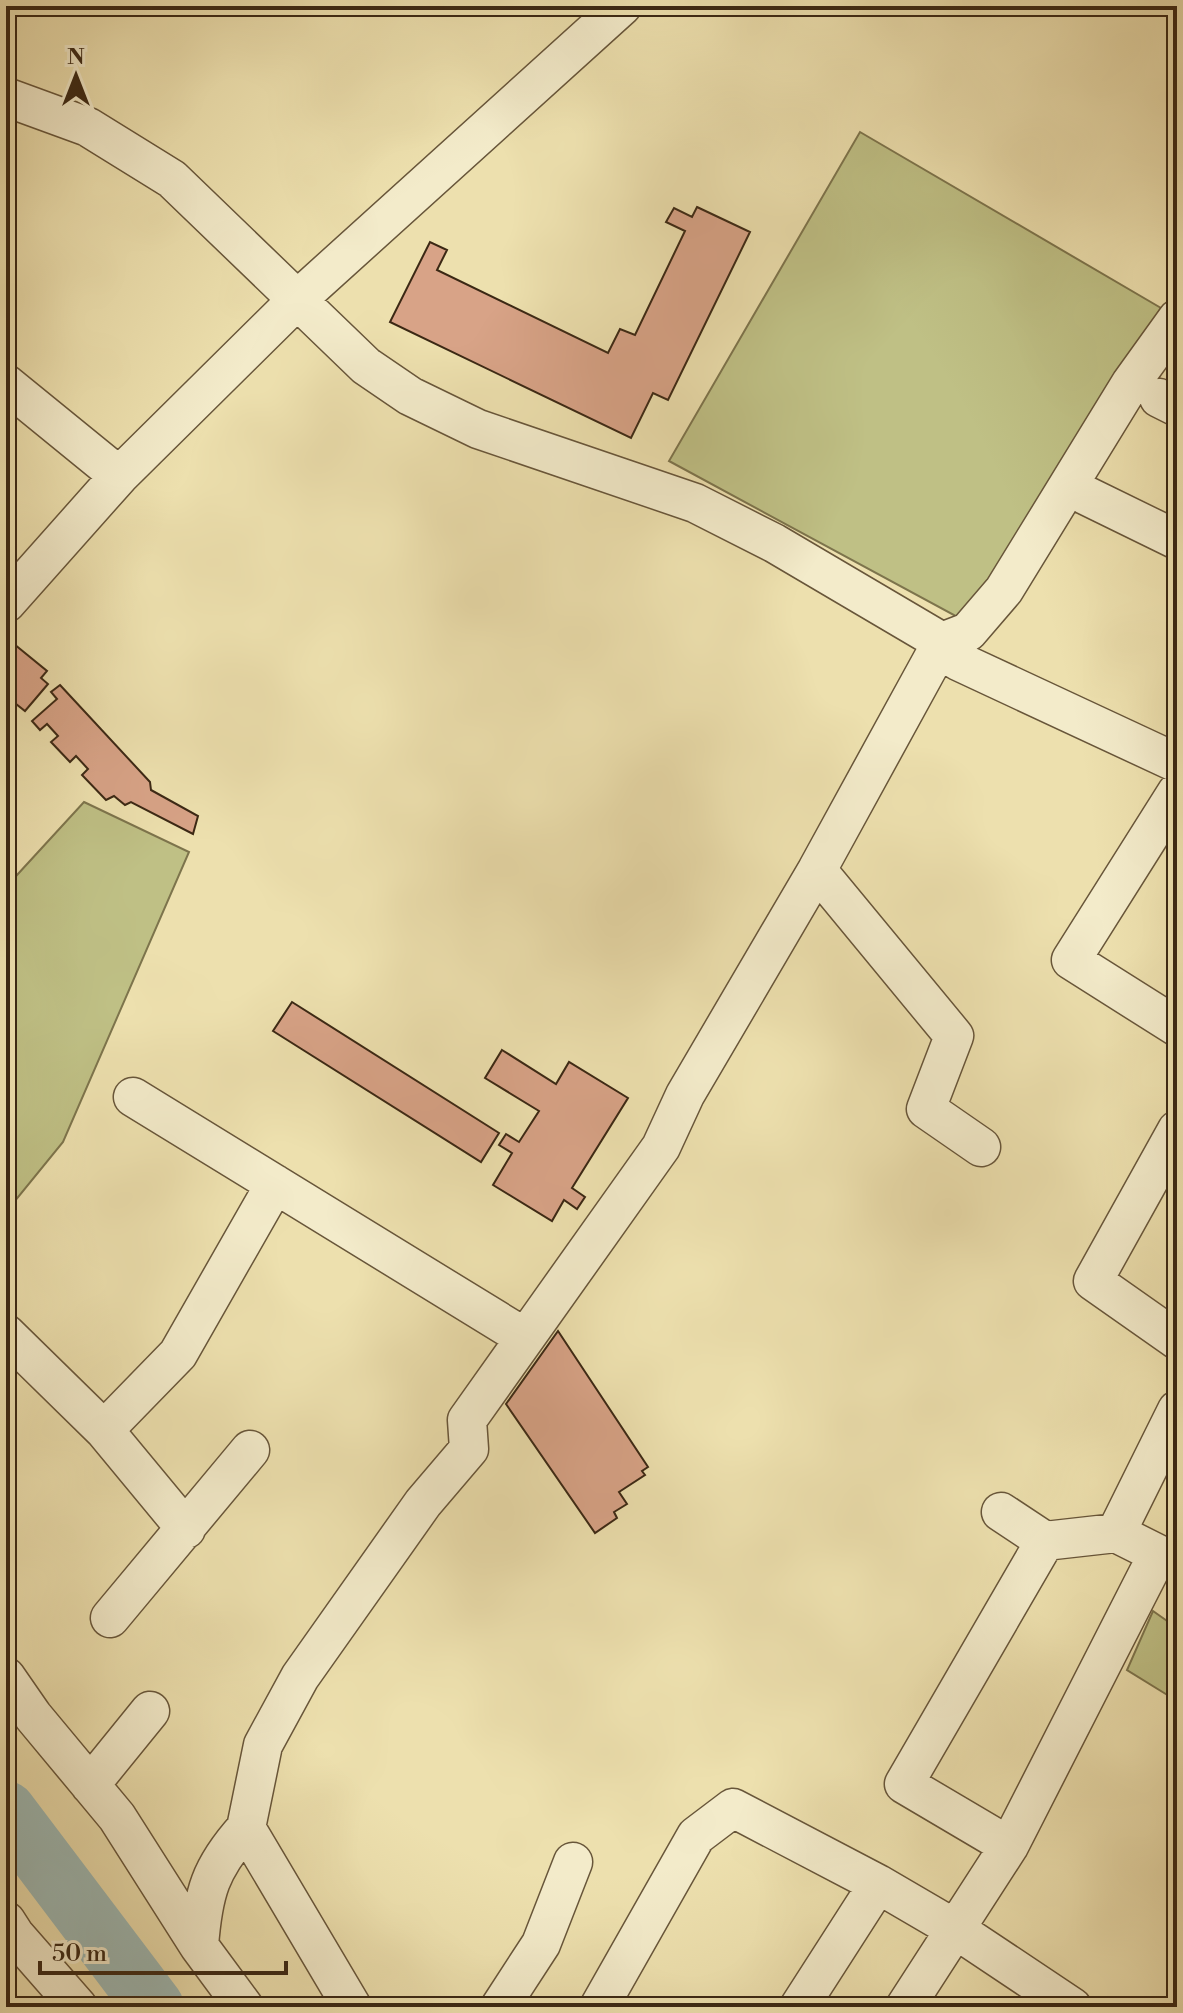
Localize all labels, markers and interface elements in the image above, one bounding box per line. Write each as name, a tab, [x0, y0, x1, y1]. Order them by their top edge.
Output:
north arrow	[36, 36, 116, 116]
text: N	[67, 44, 85, 71]
scale bar	[40, 1925, 286, 1975]
text: 50 m	[52, 1939, 107, 1969]

